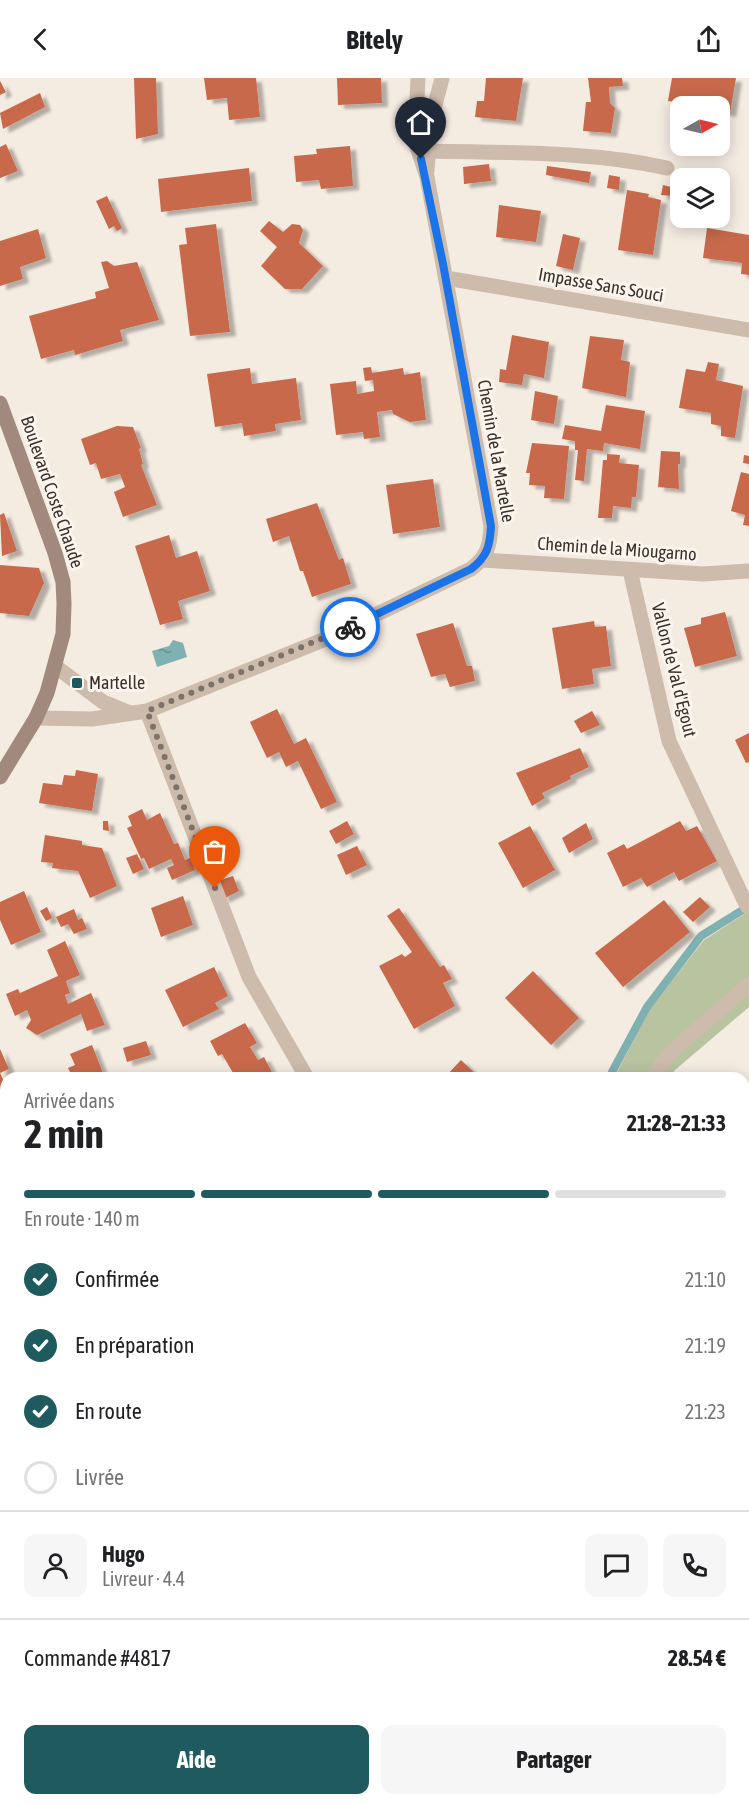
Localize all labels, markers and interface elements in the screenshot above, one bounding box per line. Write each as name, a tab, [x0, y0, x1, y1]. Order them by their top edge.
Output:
icon: back	[24, 23, 57, 56]
icon: share	[692, 23, 725, 56]
text: Bitely	[346, 24, 403, 55]
north arrow	[670, 96, 730, 156]
map controls	[670, 96, 730, 228]
pin	[395, 97, 446, 159]
icon: home	[404, 106, 437, 139]
button: layers	[670, 168, 730, 228]
street label: Impasse Sans Souci	[537, 263, 665, 306]
street label: Chemin de la Martelle	[474, 378, 519, 524]
street label: Boulevard Coste Chaude	[17, 413, 88, 571]
street label: Chemin de la Miougarno	[537, 532, 697, 565]
courier	[320, 597, 380, 657]
street label: Vallon de Val d'Egout	[648, 601, 701, 739]
icon: bike	[334, 611, 367, 644]
place label: Martelle	[89, 672, 145, 693]
marker: Martelle	[70, 676, 84, 690]
pin	[189, 826, 240, 888]
icon: bag	[198, 835, 231, 868]
text: Arrivée dans	[24, 1089, 115, 1112]
text: 21:28–21:33	[627, 1110, 726, 1136]
text: 2 min	[24, 1112, 104, 1156]
text: En route · 140 m	[24, 1207, 140, 1230]
icon: check	[24, 1263, 57, 1296]
text: Confirmée	[75, 1266, 159, 1292]
text: 21:10	[685, 1268, 726, 1291]
icon: check	[24, 1329, 57, 1362]
text: En préparation	[75, 1332, 194, 1358]
text: 21:19	[685, 1334, 726, 1357]
icon: check	[24, 1395, 57, 1428]
text: En route	[75, 1398, 142, 1424]
text: 21:23	[685, 1400, 726, 1423]
text: Livrée	[75, 1464, 124, 1490]
button: person	[24, 1534, 87, 1597]
button: chat	[585, 1534, 648, 1597]
button: phone	[663, 1534, 726, 1597]
text: Hugo	[102, 1541, 145, 1567]
text: Livreur · 4.4	[102, 1567, 185, 1590]
text: Commande #4817	[24, 1645, 171, 1671]
text: 28.54 €	[668, 1645, 726, 1671]
button: Aide	[24, 1725, 369, 1794]
button: Partager	[381, 1725, 726, 1794]

